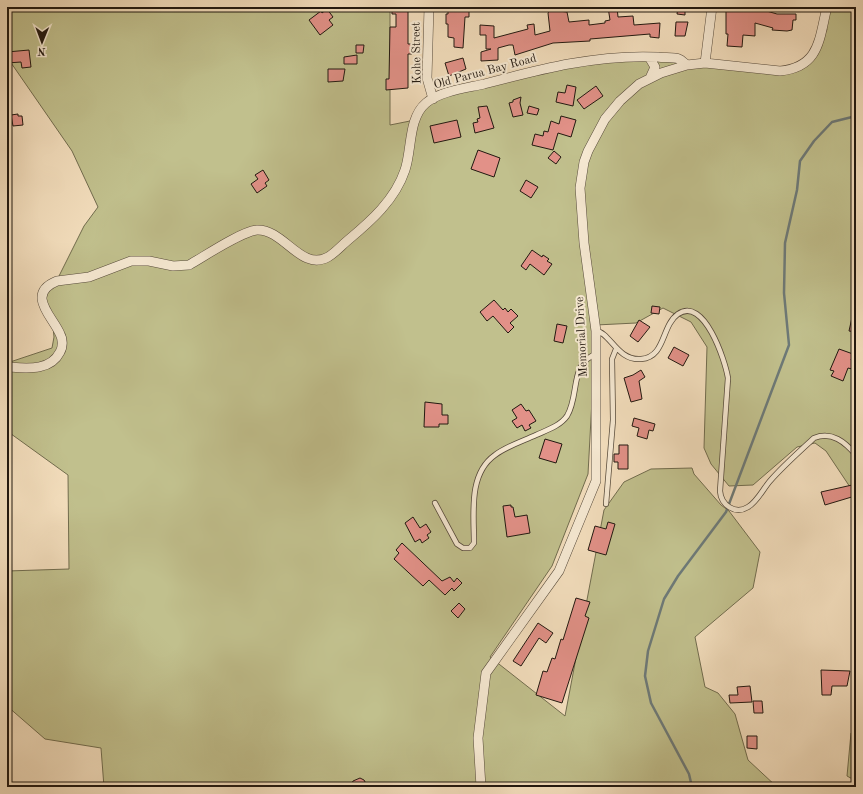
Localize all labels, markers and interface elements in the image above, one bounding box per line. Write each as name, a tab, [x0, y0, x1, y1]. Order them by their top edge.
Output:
north arrow	[22, 22, 62, 62]
street label: Kohe Street	[410, 22, 424, 84]
text: N	[37, 45, 46, 56]
street label: Old Parua Bay Road	[432, 52, 538, 92]
street label: Memorial Drive	[574, 296, 590, 378]

